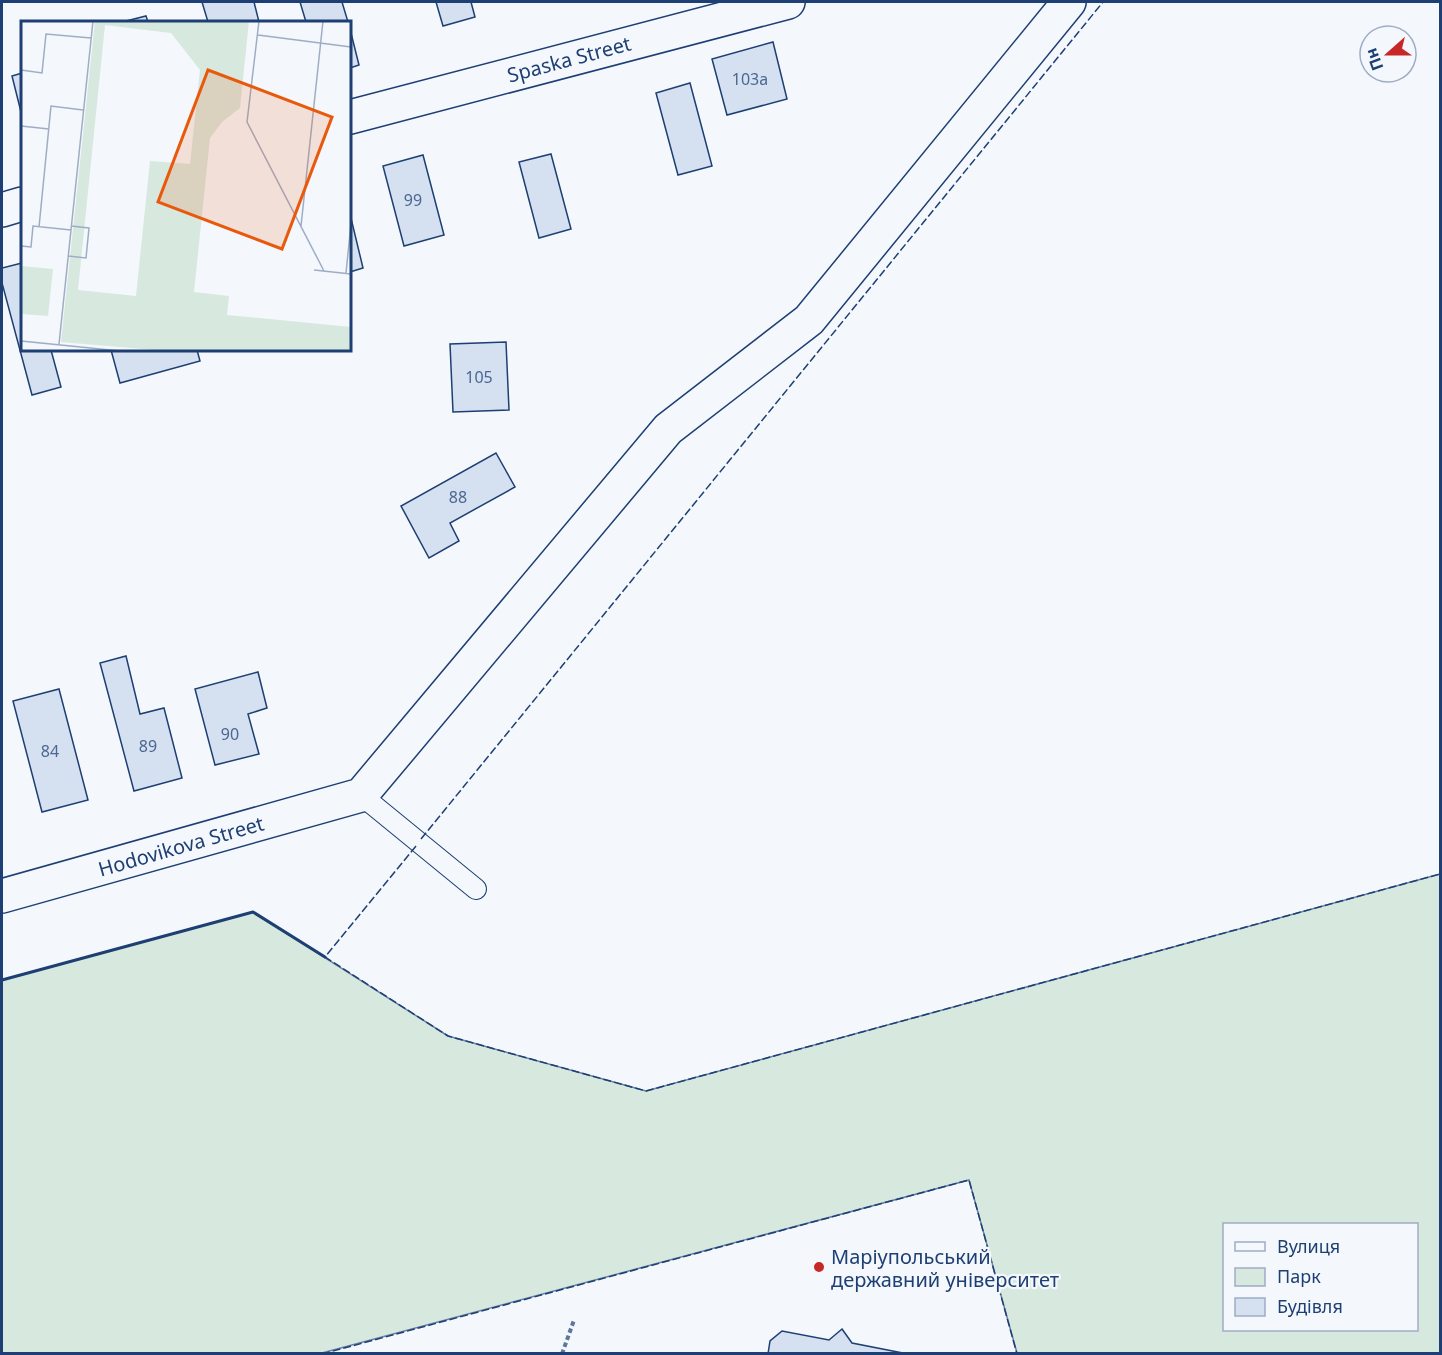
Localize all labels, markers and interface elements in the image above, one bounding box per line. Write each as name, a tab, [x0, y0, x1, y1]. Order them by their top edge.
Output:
inset map	[21, 21, 351, 351]
north arrow	[1358, 24, 1418, 84]
street label: Spaska Street	[504, 30, 634, 88]
text: Пн	[1360, 45, 1388, 74]
house number: 103а	[732, 68, 768, 90]
house number: 99	[404, 189, 422, 211]
house number: 105	[465, 366, 493, 388]
house number: 88	[449, 486, 467, 508]
house number: 90	[221, 723, 239, 745]
house number: 89	[139, 735, 157, 757]
house number: 84	[41, 740, 59, 762]
street label: Hodovikova Street	[95, 809, 267, 883]
legend	[1223, 1223, 1418, 1331]
text: Вулиця	[1277, 1234, 1340, 1258]
place label: Маріупольський державний університет	[831, 1243, 1059, 1293]
marker: Маріупольський державний університет	[812, 1260, 826, 1274]
text: Парк	[1277, 1264, 1321, 1288]
text: Будівля	[1277, 1294, 1343, 1318]

